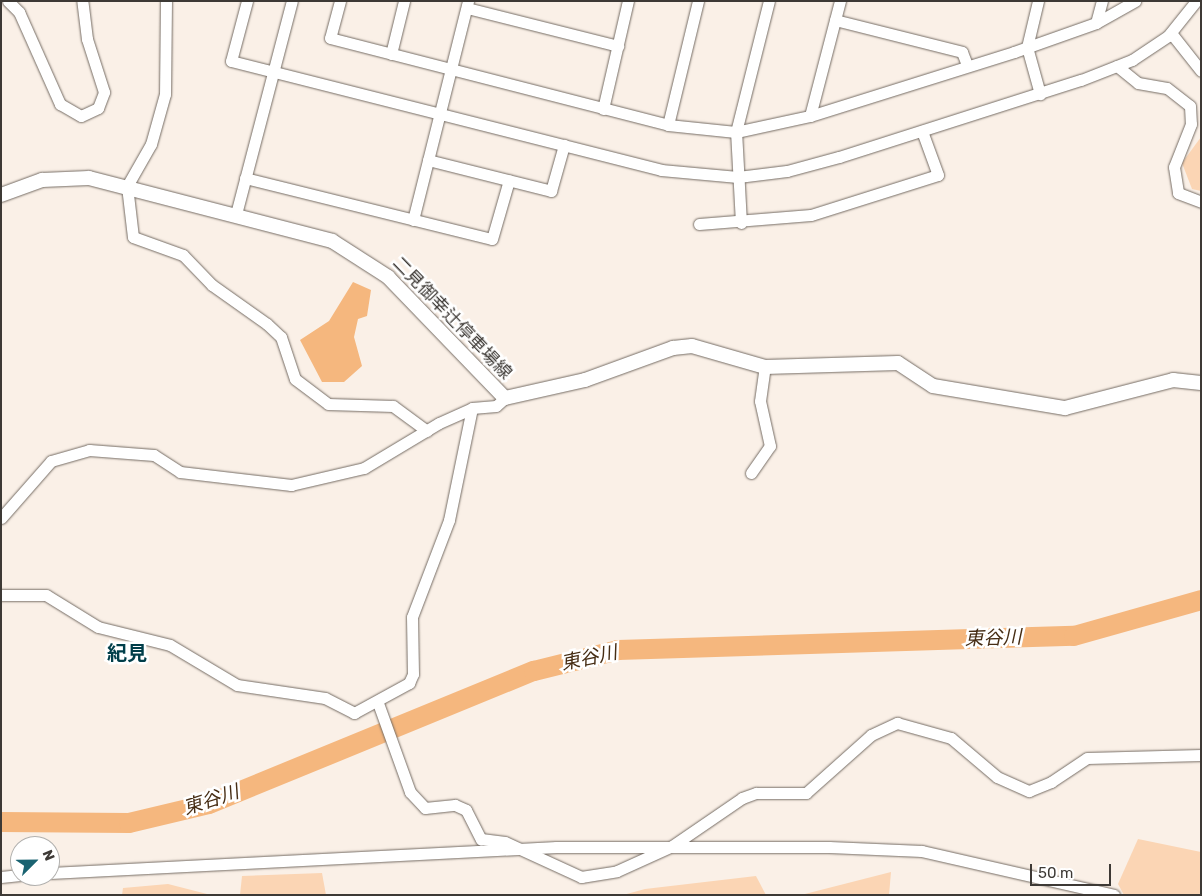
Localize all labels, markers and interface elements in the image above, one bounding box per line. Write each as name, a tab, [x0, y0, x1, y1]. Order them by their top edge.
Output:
street label: 二見御幸辻停車場線	[388, 252, 516, 384]
water label: 東谷川	[964, 626, 1022, 650]
district label: 紀見	[107, 641, 147, 665]
water label: 東谷川	[559, 641, 619, 675]
water label: 東谷川	[180, 780, 242, 820]
north arrow	[10, 836, 60, 886]
text: N	[39, 847, 58, 863]
scale bar	[1032, 854, 1113, 886]
text: 50 m	[1038, 864, 1073, 882]

